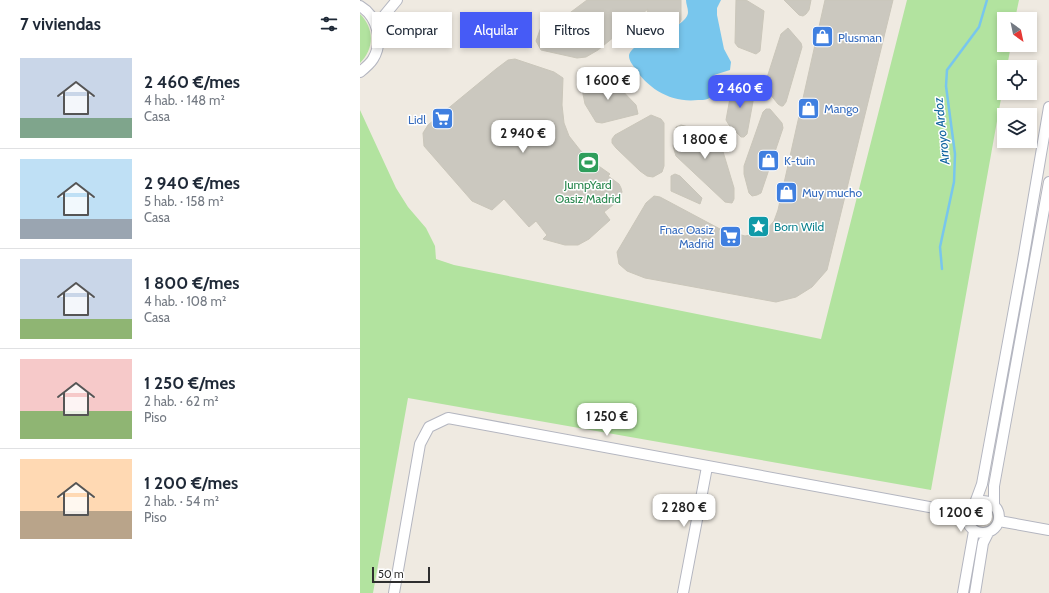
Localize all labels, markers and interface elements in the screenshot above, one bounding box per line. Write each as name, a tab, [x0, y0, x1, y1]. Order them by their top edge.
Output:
chip: Comprar	[372, 12, 452, 48]
chip: Alquilar	[460, 12, 532, 48]
chip: Filtros	[540, 12, 604, 48]
chip: Nuevo	[612, 12, 679, 48]
north arrow	[997, 12, 1037, 52]
map controls	[997, 12, 1037, 148]
icon: filters	[318, 13, 340, 35]
text: 7 viviendas	[20, 14, 101, 34]
shop icon: Plusman	[810, 24, 836, 50]
place label: Plusman	[838, 30, 882, 45]
button: locate	[997, 60, 1037, 100]
pin: 1 600 €	[571, 67, 645, 101]
text: 2 460 €/mes	[144, 72, 240, 92]
text: 1 600 €	[586, 72, 630, 88]
icon: home	[52, 74, 100, 122]
pin: 2 460 €	[703, 75, 777, 109]
text: 2 460 €	[717, 80, 763, 96]
text: 4 hab. · 148 m²	[144, 92, 225, 108]
shop icon: Mango	[795, 95, 821, 121]
water label: Arroyo Ardoz	[929, 96, 953, 166]
place label: Mango	[824, 101, 859, 116]
supermarket icon: Lidl	[429, 106, 455, 132]
text: Casa	[144, 108, 170, 124]
button: layers	[997, 108, 1037, 148]
place label: Lidl	[408, 112, 426, 127]
pin: 2 940 €	[486, 120, 560, 154]
text: 2 940 €	[500, 125, 546, 141]
pin: 1 800 €	[668, 126, 742, 160]
text: 1 800 €	[682, 131, 728, 147]
shop icon: K-tuin	[756, 147, 782, 173]
sports icon: JumpYard Oasiz Madrid	[575, 150, 601, 176]
place label: K-tuin	[784, 153, 816, 168]
text: 2 940 €/mes	[144, 173, 240, 193]
icon: home	[52, 175, 100, 223]
place label: JumpYard Oasiz Madrid	[555, 177, 621, 206]
shop icon: Muy mucho	[774, 179, 800, 205]
place label: Muy mucho	[802, 185, 862, 200]
text: 5 hab. · 158 m²	[144, 193, 224, 209]
text: Casa	[144, 209, 170, 225]
place icon: Born Wild	[745, 213, 771, 239]
place label: Born Wild	[774, 219, 824, 234]
place label: Fnac Oasiz Madrid	[660, 222, 714, 251]
supermarket icon: Fnac Oasiz Madrid	[717, 223, 743, 249]
text: 1 800 €/mes	[144, 273, 239, 293]
icon: home	[52, 275, 100, 323]
text: 4 hab. · 108 m²	[144, 293, 226, 309]
text: Casa	[144, 309, 170, 325]
text: 1 250 €/mes	[144, 373, 235, 393]
icon: home	[52, 375, 100, 423]
text: 2 hab. · 62 m²	[144, 393, 219, 409]
pin: 1 250 €	[570, 403, 644, 437]
text: 1 250 €	[586, 408, 628, 424]
text: Piso	[144, 409, 167, 425]
text: 1 200 €/mes	[144, 473, 238, 493]
icon: home	[52, 475, 100, 523]
text: 2 hab. · 54 m²	[144, 493, 219, 509]
pin: 2 280 €	[647, 494, 721, 528]
text: 2 280 €	[662, 499, 706, 515]
pin: 1 200 €	[924, 499, 998, 533]
text: 1 200 €	[939, 504, 983, 520]
text: Piso	[144, 509, 167, 525]
scale bar	[372, 565, 430, 584]
text: 50 m	[378, 567, 404, 581]

